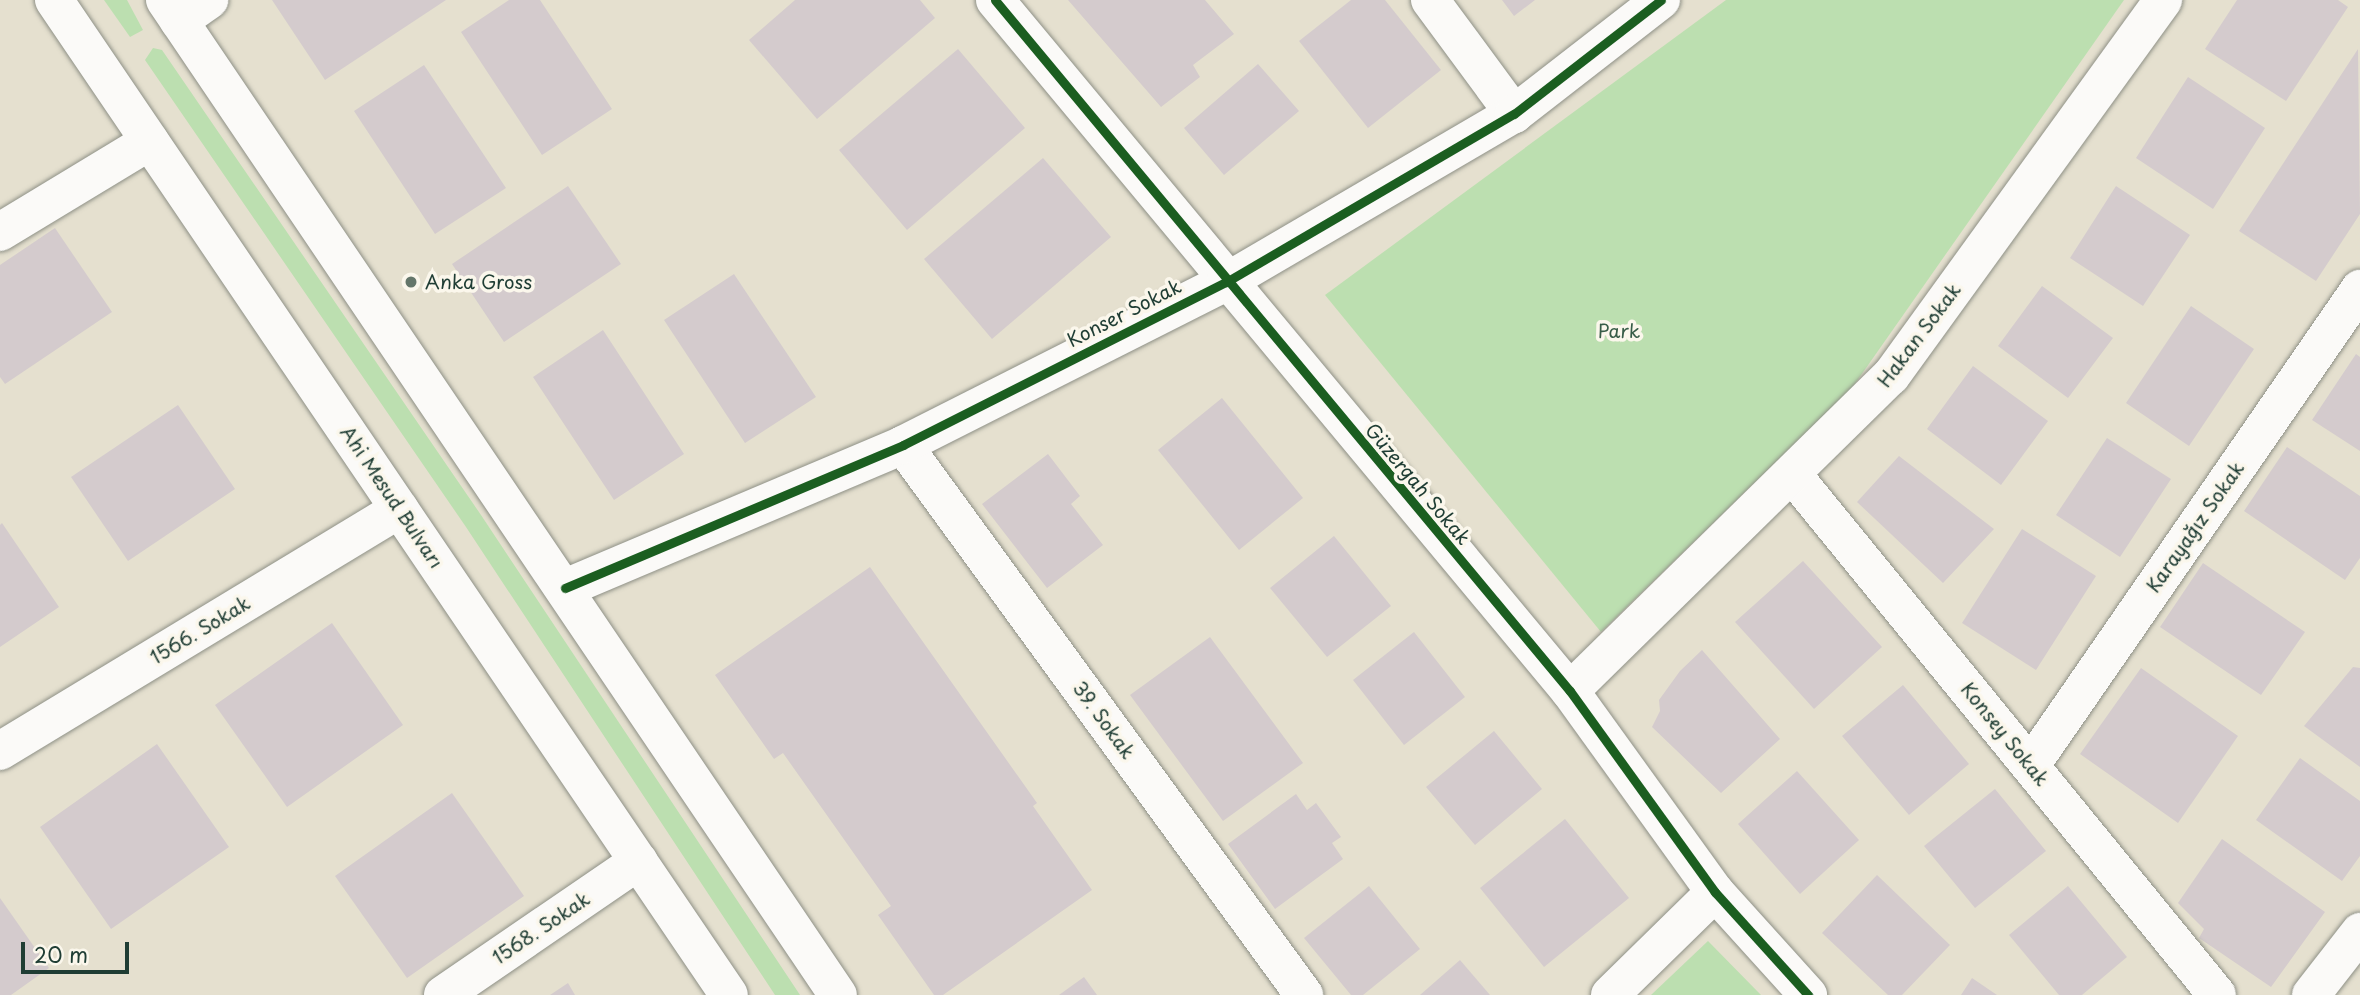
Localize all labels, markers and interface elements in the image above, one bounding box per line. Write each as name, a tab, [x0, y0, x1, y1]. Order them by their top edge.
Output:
place label: Anka Gross	[425, 271, 532, 293]
marker: Anka Gross	[403, 274, 419, 290]
street label: Konser Sokak	[1063, 274, 1185, 352]
street label: Hakan Sokak	[1873, 279, 1965, 391]
park label: Park	[1598, 320, 1640, 342]
street label: Güzergah Sokak	[1360, 418, 1476, 550]
street label: Ahi Mesud Bulvarı	[336, 422, 448, 572]
street label: Karayağız Sokak	[2141, 457, 2249, 597]
street label: 1566. Sokak	[145, 591, 255, 669]
street label: 39. Sokak	[1068, 677, 1140, 763]
street label: Konsey Sokak	[1956, 677, 2054, 791]
street label: 1568. Sokak	[488, 887, 594, 969]
scale bar	[24, 928, 133, 972]
text: 20 m	[34, 938, 88, 970]

